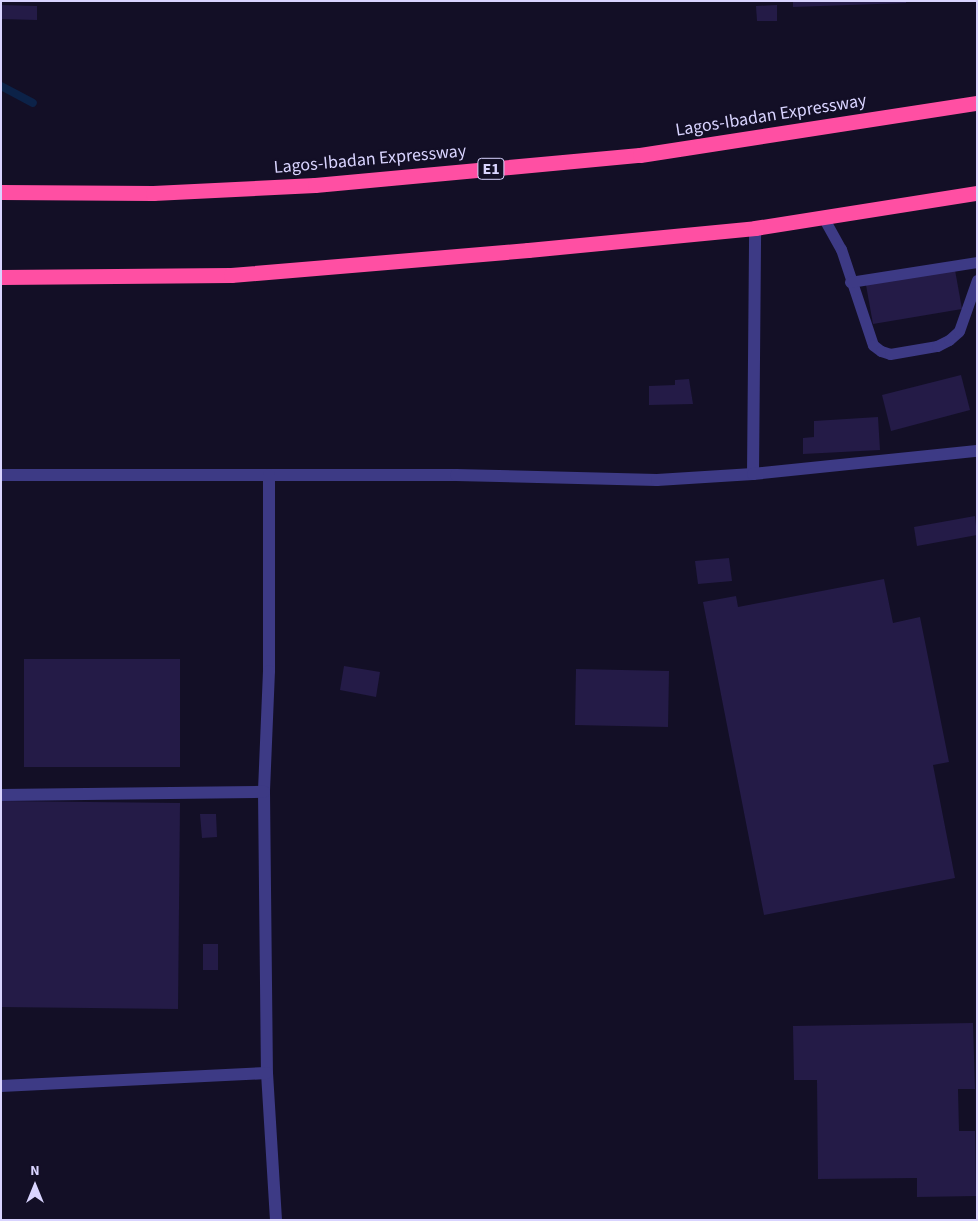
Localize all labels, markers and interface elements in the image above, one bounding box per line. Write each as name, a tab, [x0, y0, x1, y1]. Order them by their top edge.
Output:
street label: Lagos-Ibadan Expressway	[674, 90, 868, 142]
street label: Lagos-Ibadan Expressway	[273, 141, 467, 179]
road number: E1	[477, 156, 505, 182]
north arrow	[10, 1161, 60, 1211]
text: N	[30, 1161, 40, 1181]

